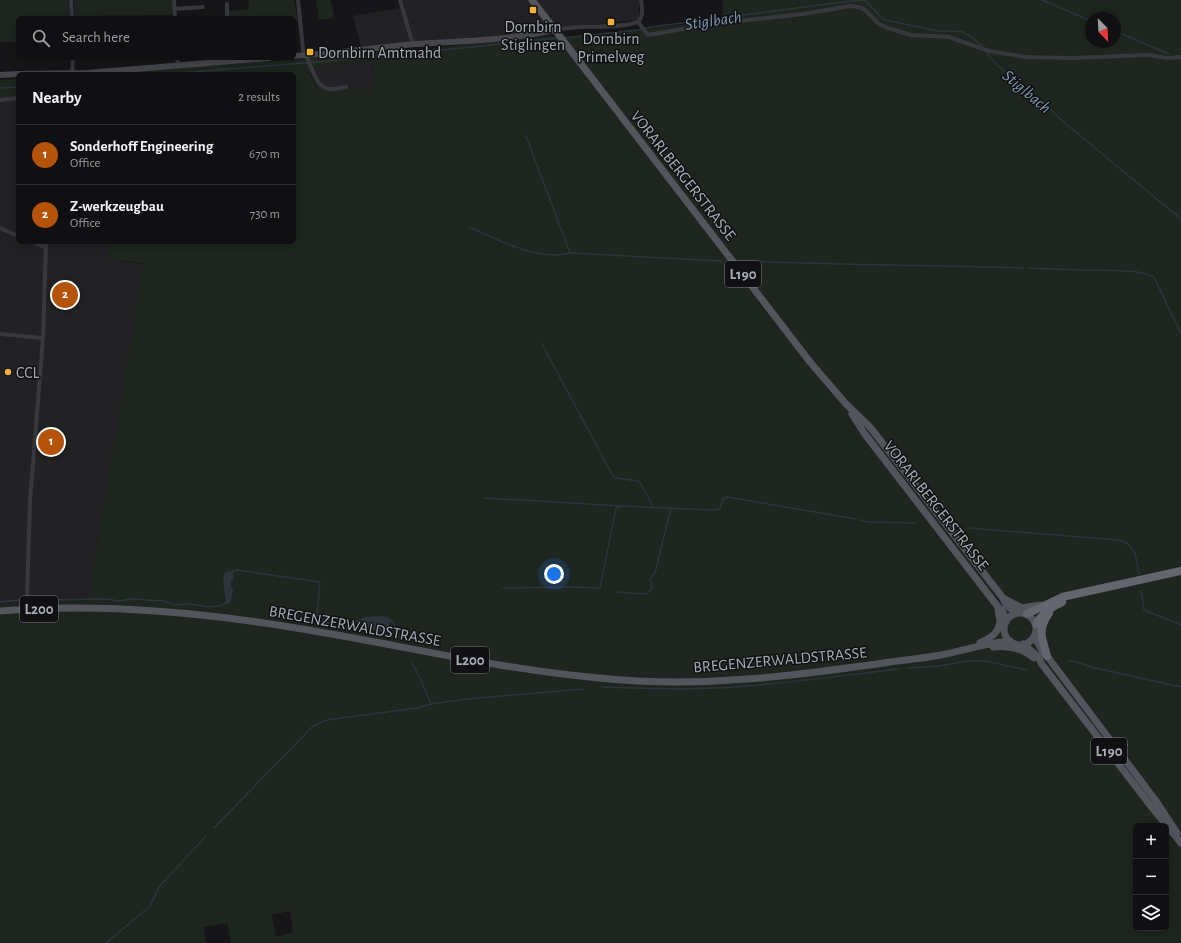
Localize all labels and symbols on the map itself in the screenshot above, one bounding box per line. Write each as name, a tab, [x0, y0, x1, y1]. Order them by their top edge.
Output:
marker: Dornbirn Stiglingen	[528, 5, 538, 15]
water label: Stiglbach	[683, 8, 743, 33]
north arrow	[1085, 12, 1121, 48]
marker: Dornbirn Primelweg	[606, 17, 616, 27]
place label: Dornbirn Stiglingen	[501, 19, 565, 53]
place label: Dornbirn Primelweg	[578, 31, 645, 65]
place label: Dornbirn Amtmahd	[318, 45, 441, 61]
marker: Dornbirn Amtmahd	[305, 47, 315, 57]
water label: Stiglbach	[999, 66, 1054, 116]
street label: VORARLBERGERSTRASSE	[628, 108, 739, 244]
road number: L190	[725, 261, 761, 287]
pin: 2	[52, 280, 78, 310]
place label: CCL	[16, 365, 40, 381]
marker: CCL	[3, 367, 13, 377]
pin: 1	[38, 427, 64, 457]
street label: VORARLBERGERSTRASSE	[881, 438, 992, 574]
your location	[544, 564, 564, 584]
road number: L200	[20, 596, 58, 622]
street label: BREGENZERWALDSTRASSE	[268, 603, 442, 649]
street label: BREGENZERWALDSTRASSE	[693, 644, 868, 676]
road number: L200	[451, 647, 489, 673]
road number: L190	[1091, 738, 1127, 764]

